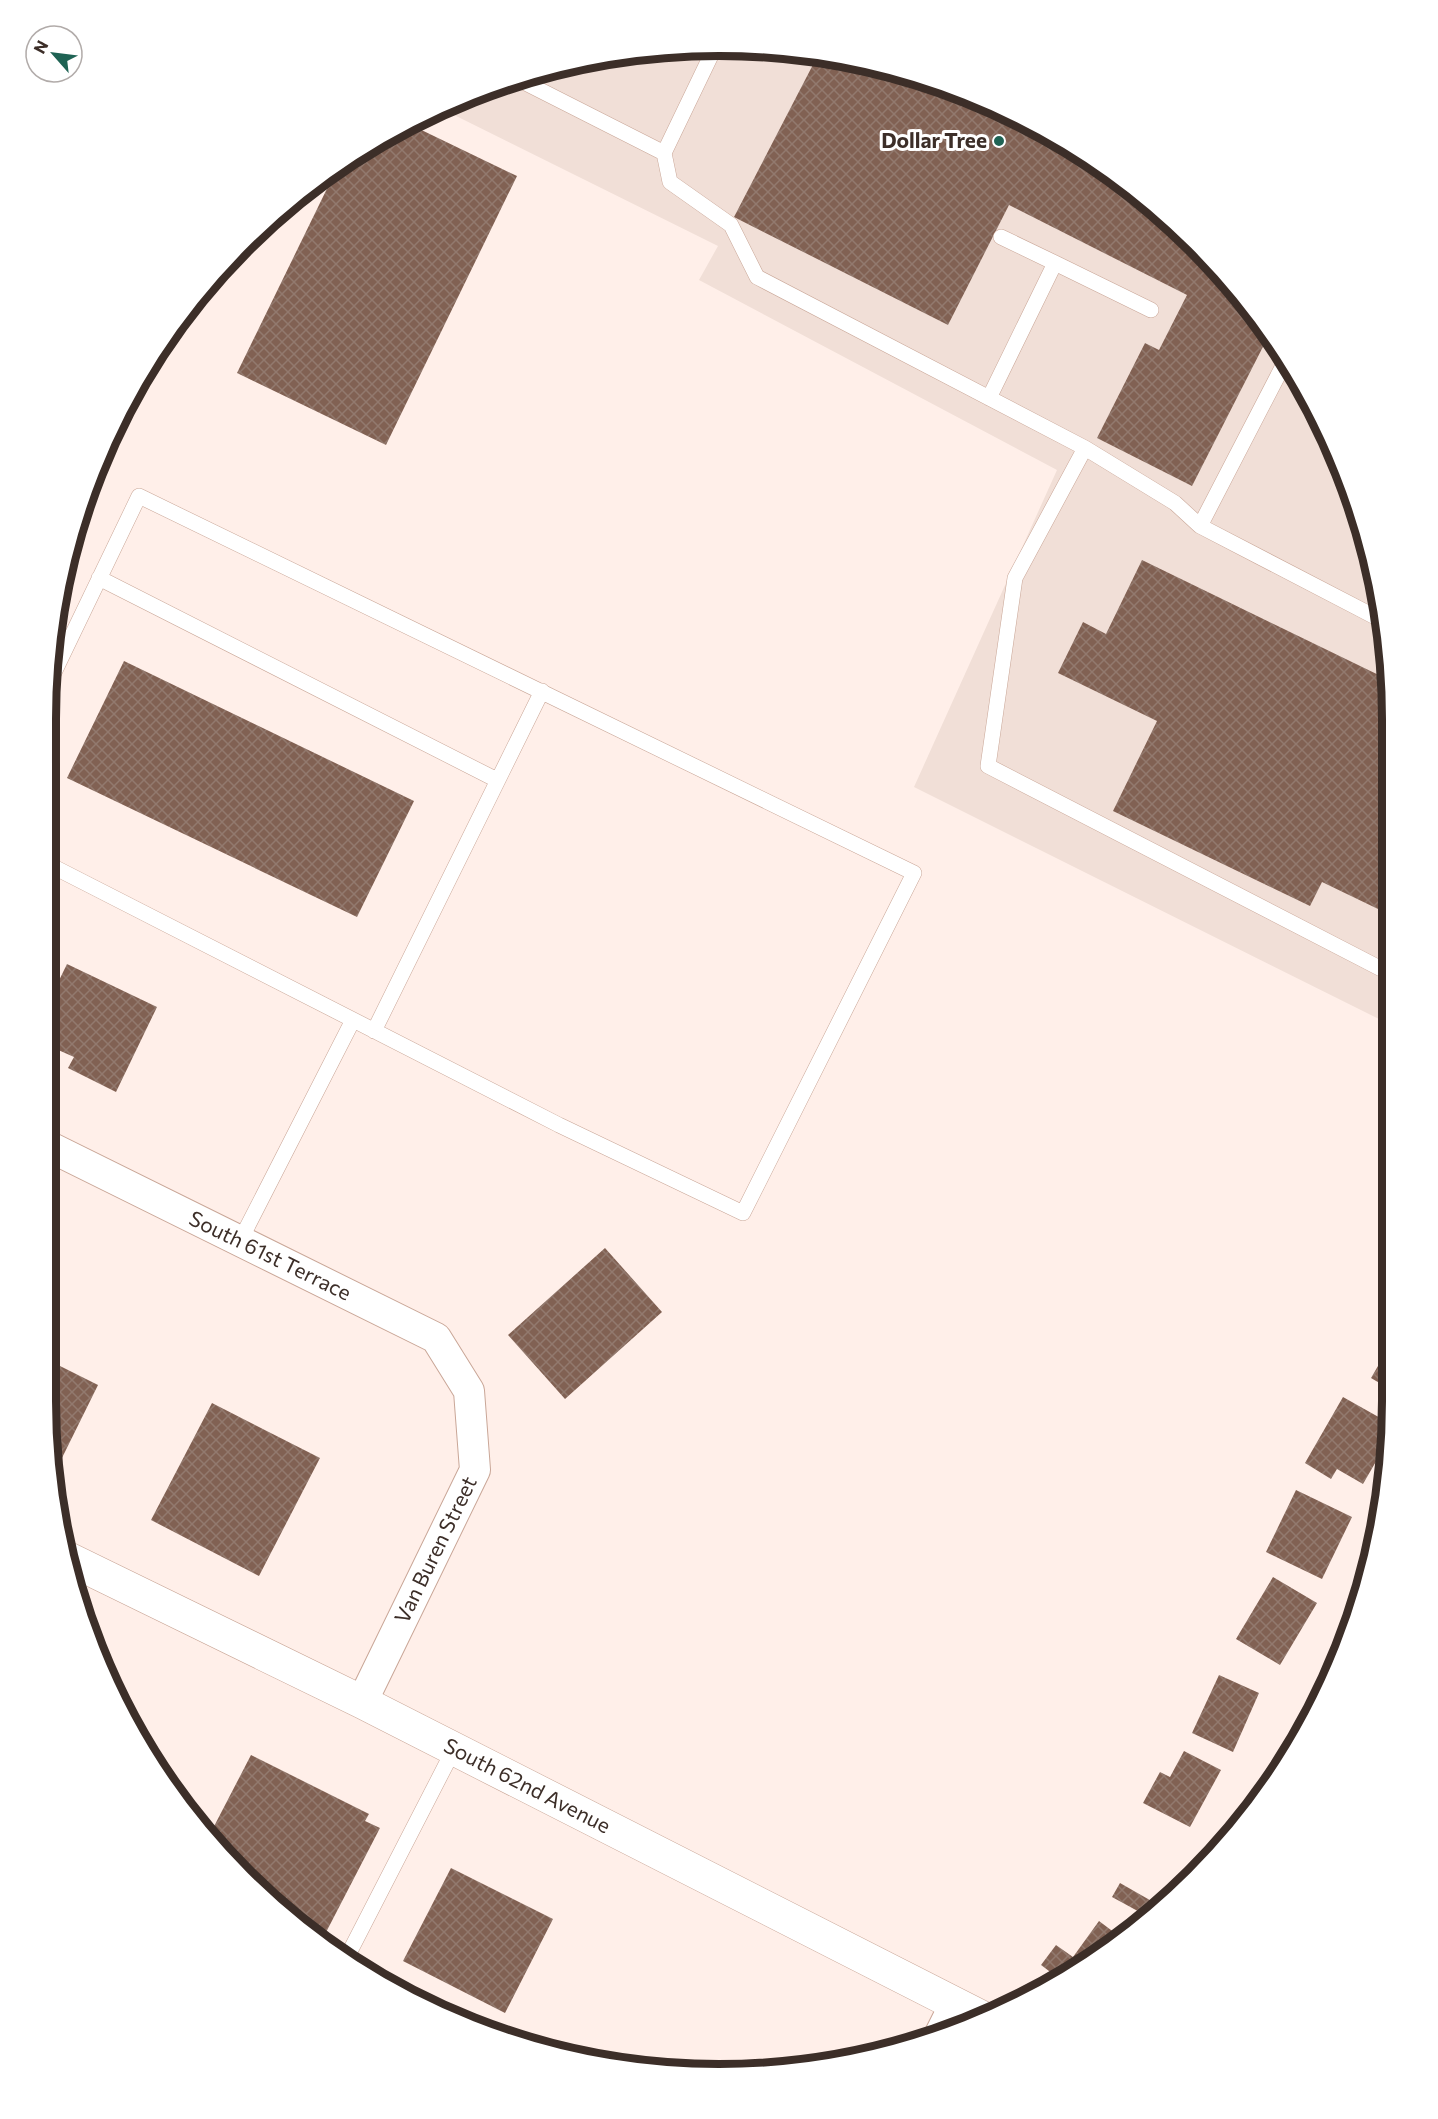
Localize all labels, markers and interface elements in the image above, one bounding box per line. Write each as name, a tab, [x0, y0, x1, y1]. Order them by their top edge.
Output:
north arrow	[24, 24, 84, 84]
text: N	[29, 37, 52, 56]
place label: Dollar Tree	[881, 127, 987, 152]
marker: Dollar Tree	[992, 134, 1006, 148]
street label: South 61st Terrace	[186, 1205, 356, 1305]
street label: Van Buren Street	[388, 1472, 481, 1627]
street label: South 62nd Avenue	[440, 1732, 615, 1838]

